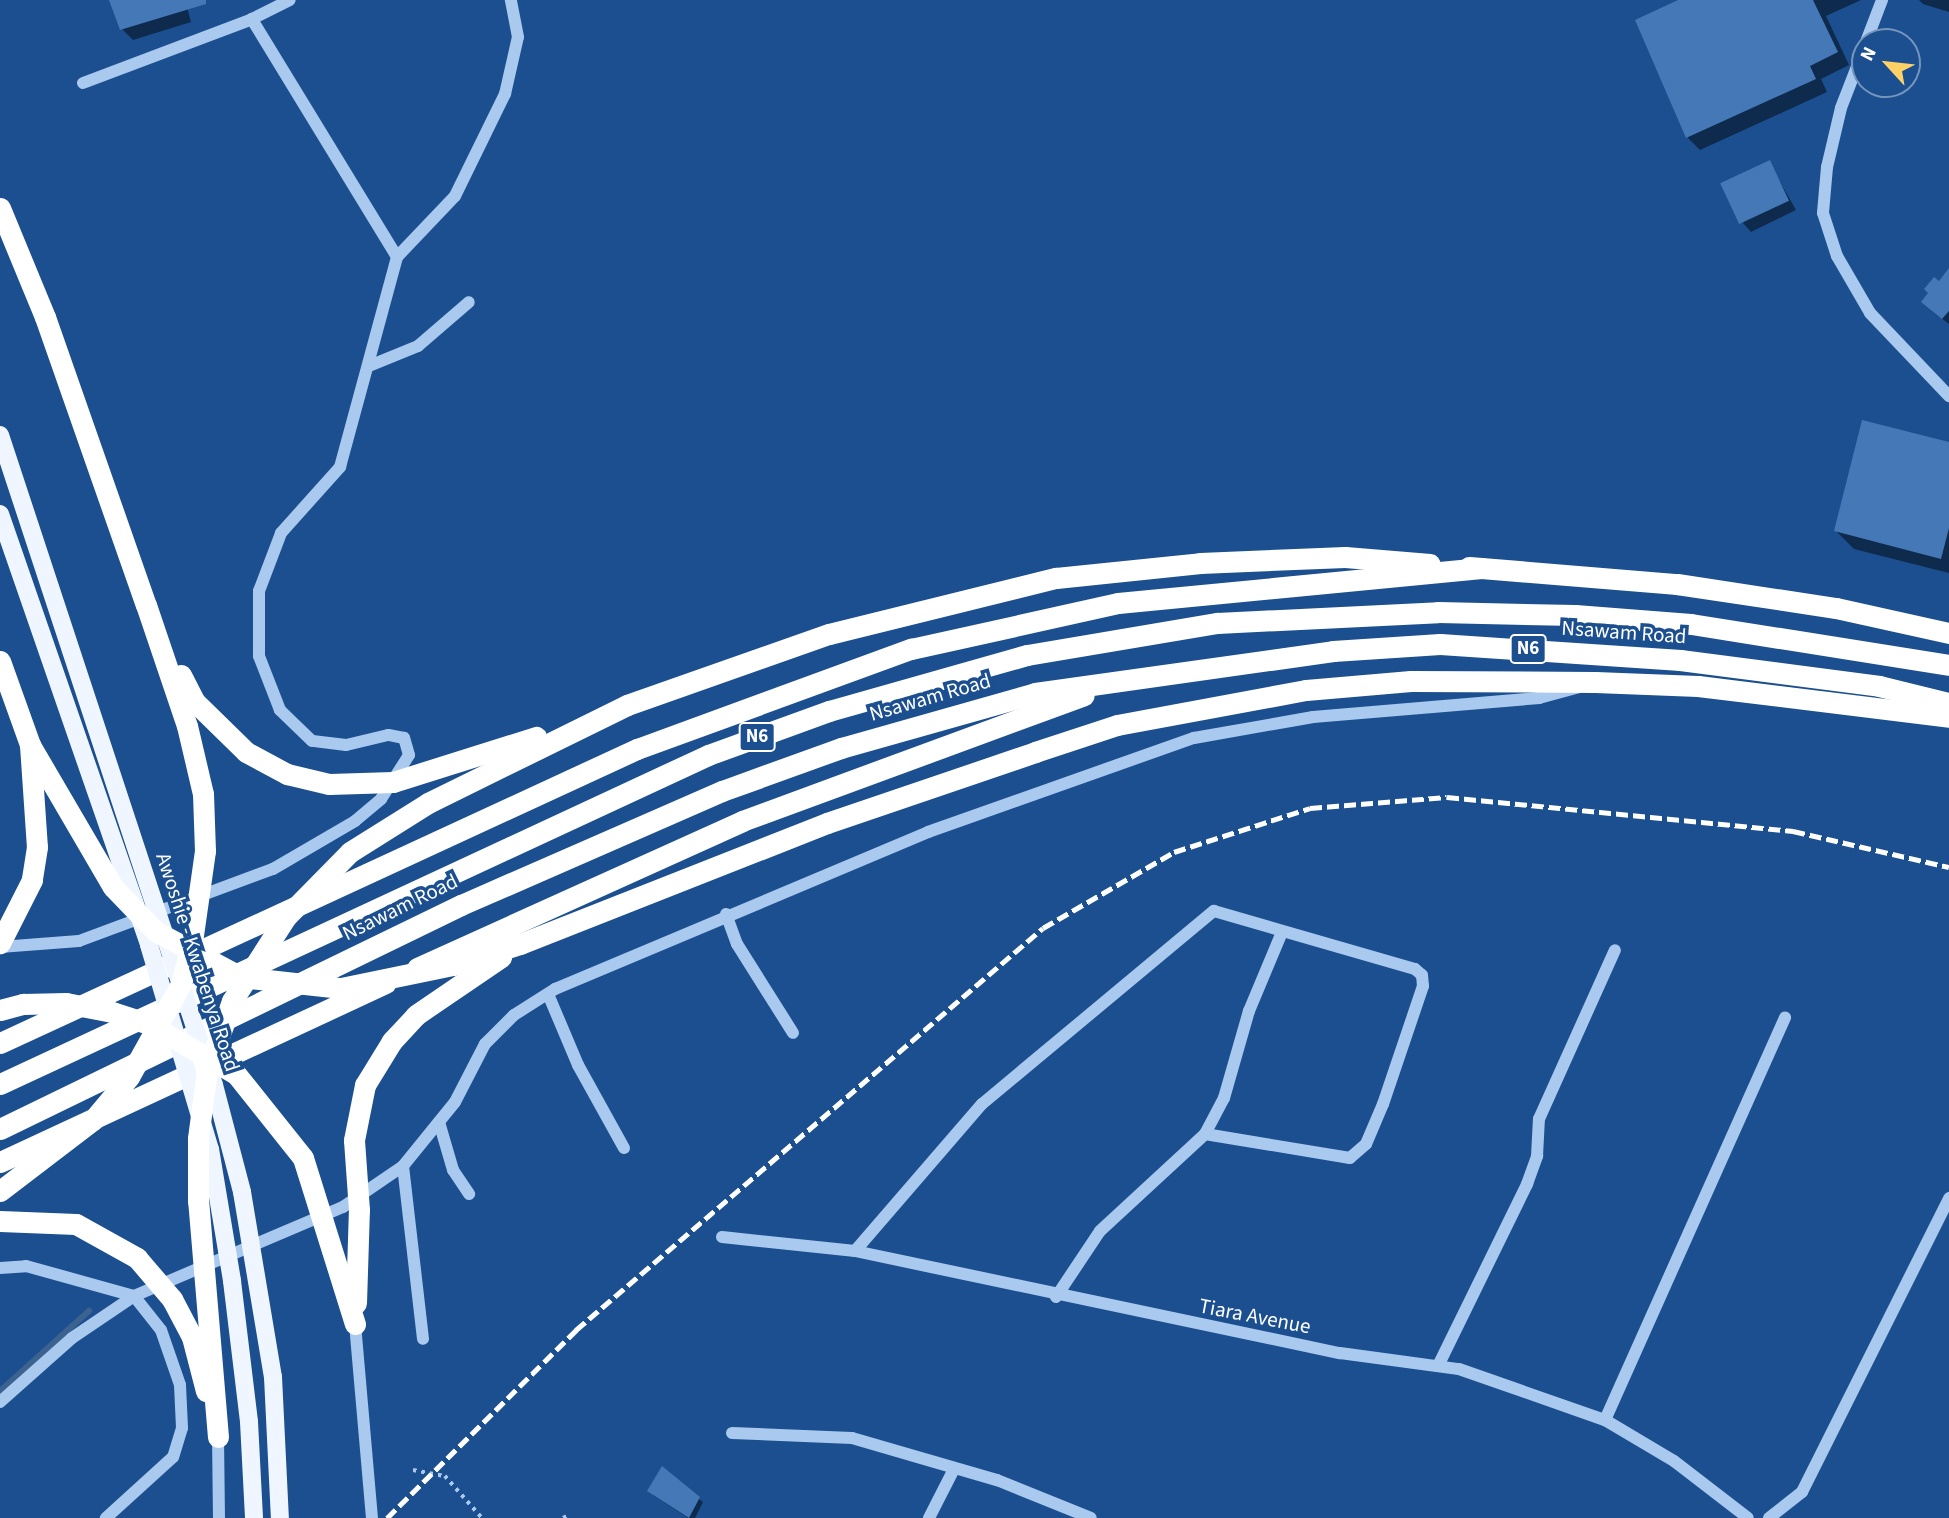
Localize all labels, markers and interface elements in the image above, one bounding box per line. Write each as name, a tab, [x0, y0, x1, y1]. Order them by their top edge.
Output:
north arrow	[1851, 28, 1921, 98]
text: N	[1854, 42, 1884, 66]
street label: Nsawam Road	[1561, 615, 1687, 649]
road number: N6	[1509, 634, 1547, 664]
street label: Nsawam Road	[866, 668, 994, 726]
road number: N6	[738, 722, 776, 752]
street label: Awoshie - Kwabenya Road	[151, 849, 245, 1075]
street label: Nsawam Road	[338, 868, 462, 946]
street label: Tiara Avenue	[1197, 1293, 1313, 1339]

